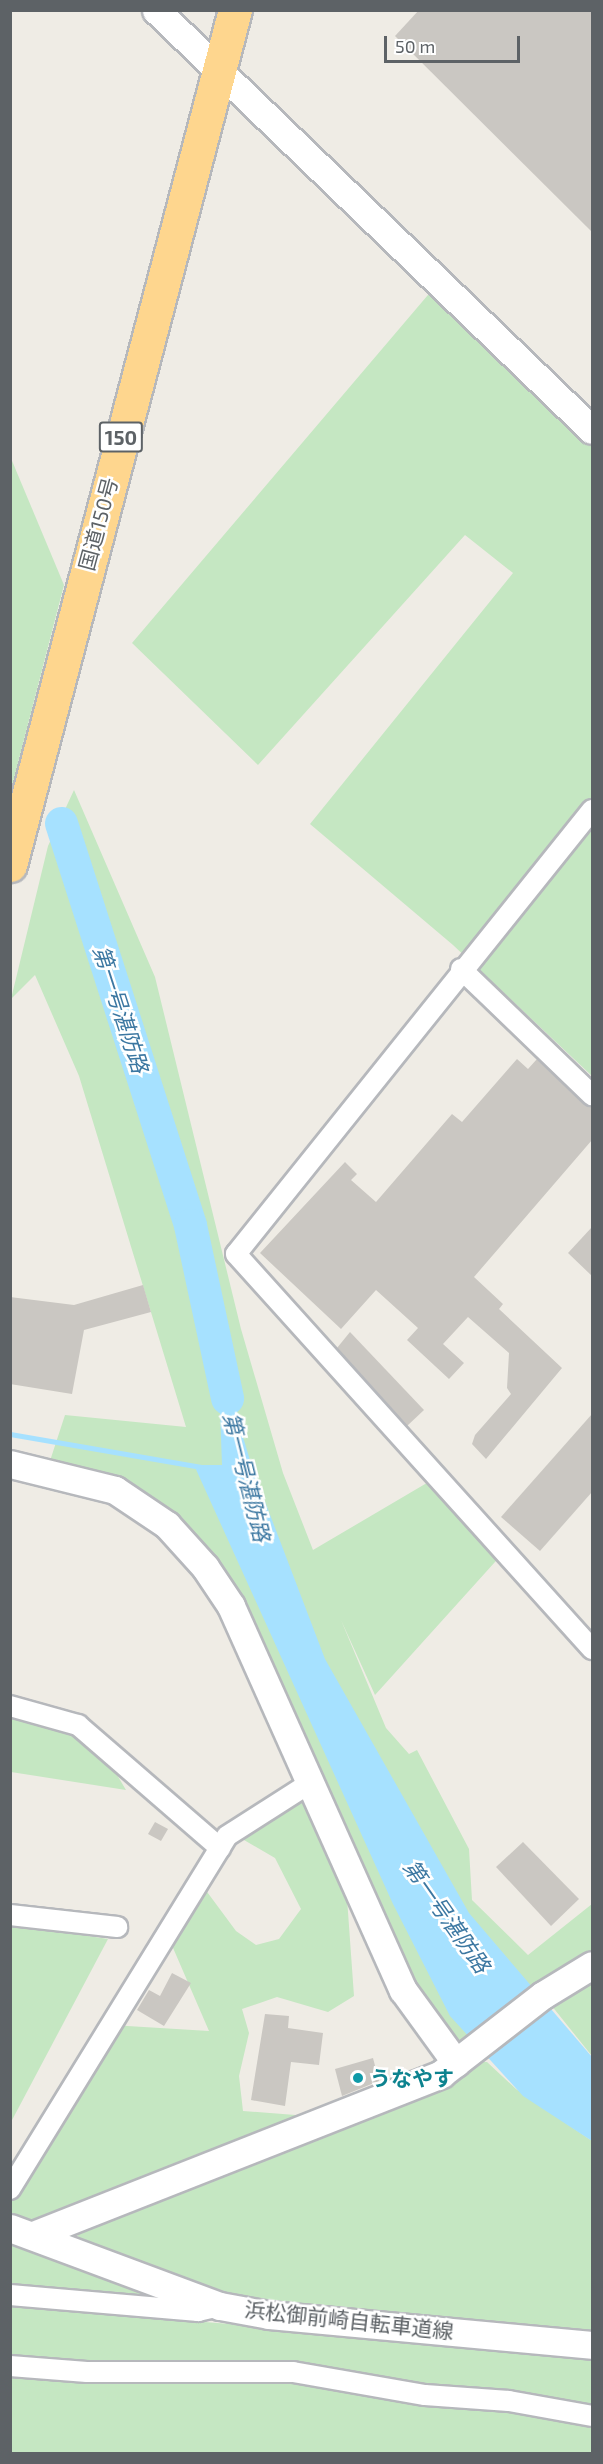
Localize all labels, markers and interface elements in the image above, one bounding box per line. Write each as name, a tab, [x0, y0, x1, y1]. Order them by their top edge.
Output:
scale bar	[387, 24, 524, 62]
text: 50 m	[395, 35, 435, 57]
road number: 150	[98, 420, 144, 454]
street label: 国道150号	[73, 475, 123, 573]
water label: 第一号湛防路	[88, 942, 154, 1076]
water label: 第一号湛防路	[218, 1410, 276, 1544]
water label: 第一号湛防路	[398, 1854, 496, 1978]
place label: うなやす	[370, 2065, 454, 2091]
marker: うなやす	[351, 2071, 365, 2085]
street label: 浜松御前崎自転車道線	[243, 2296, 455, 2344]

